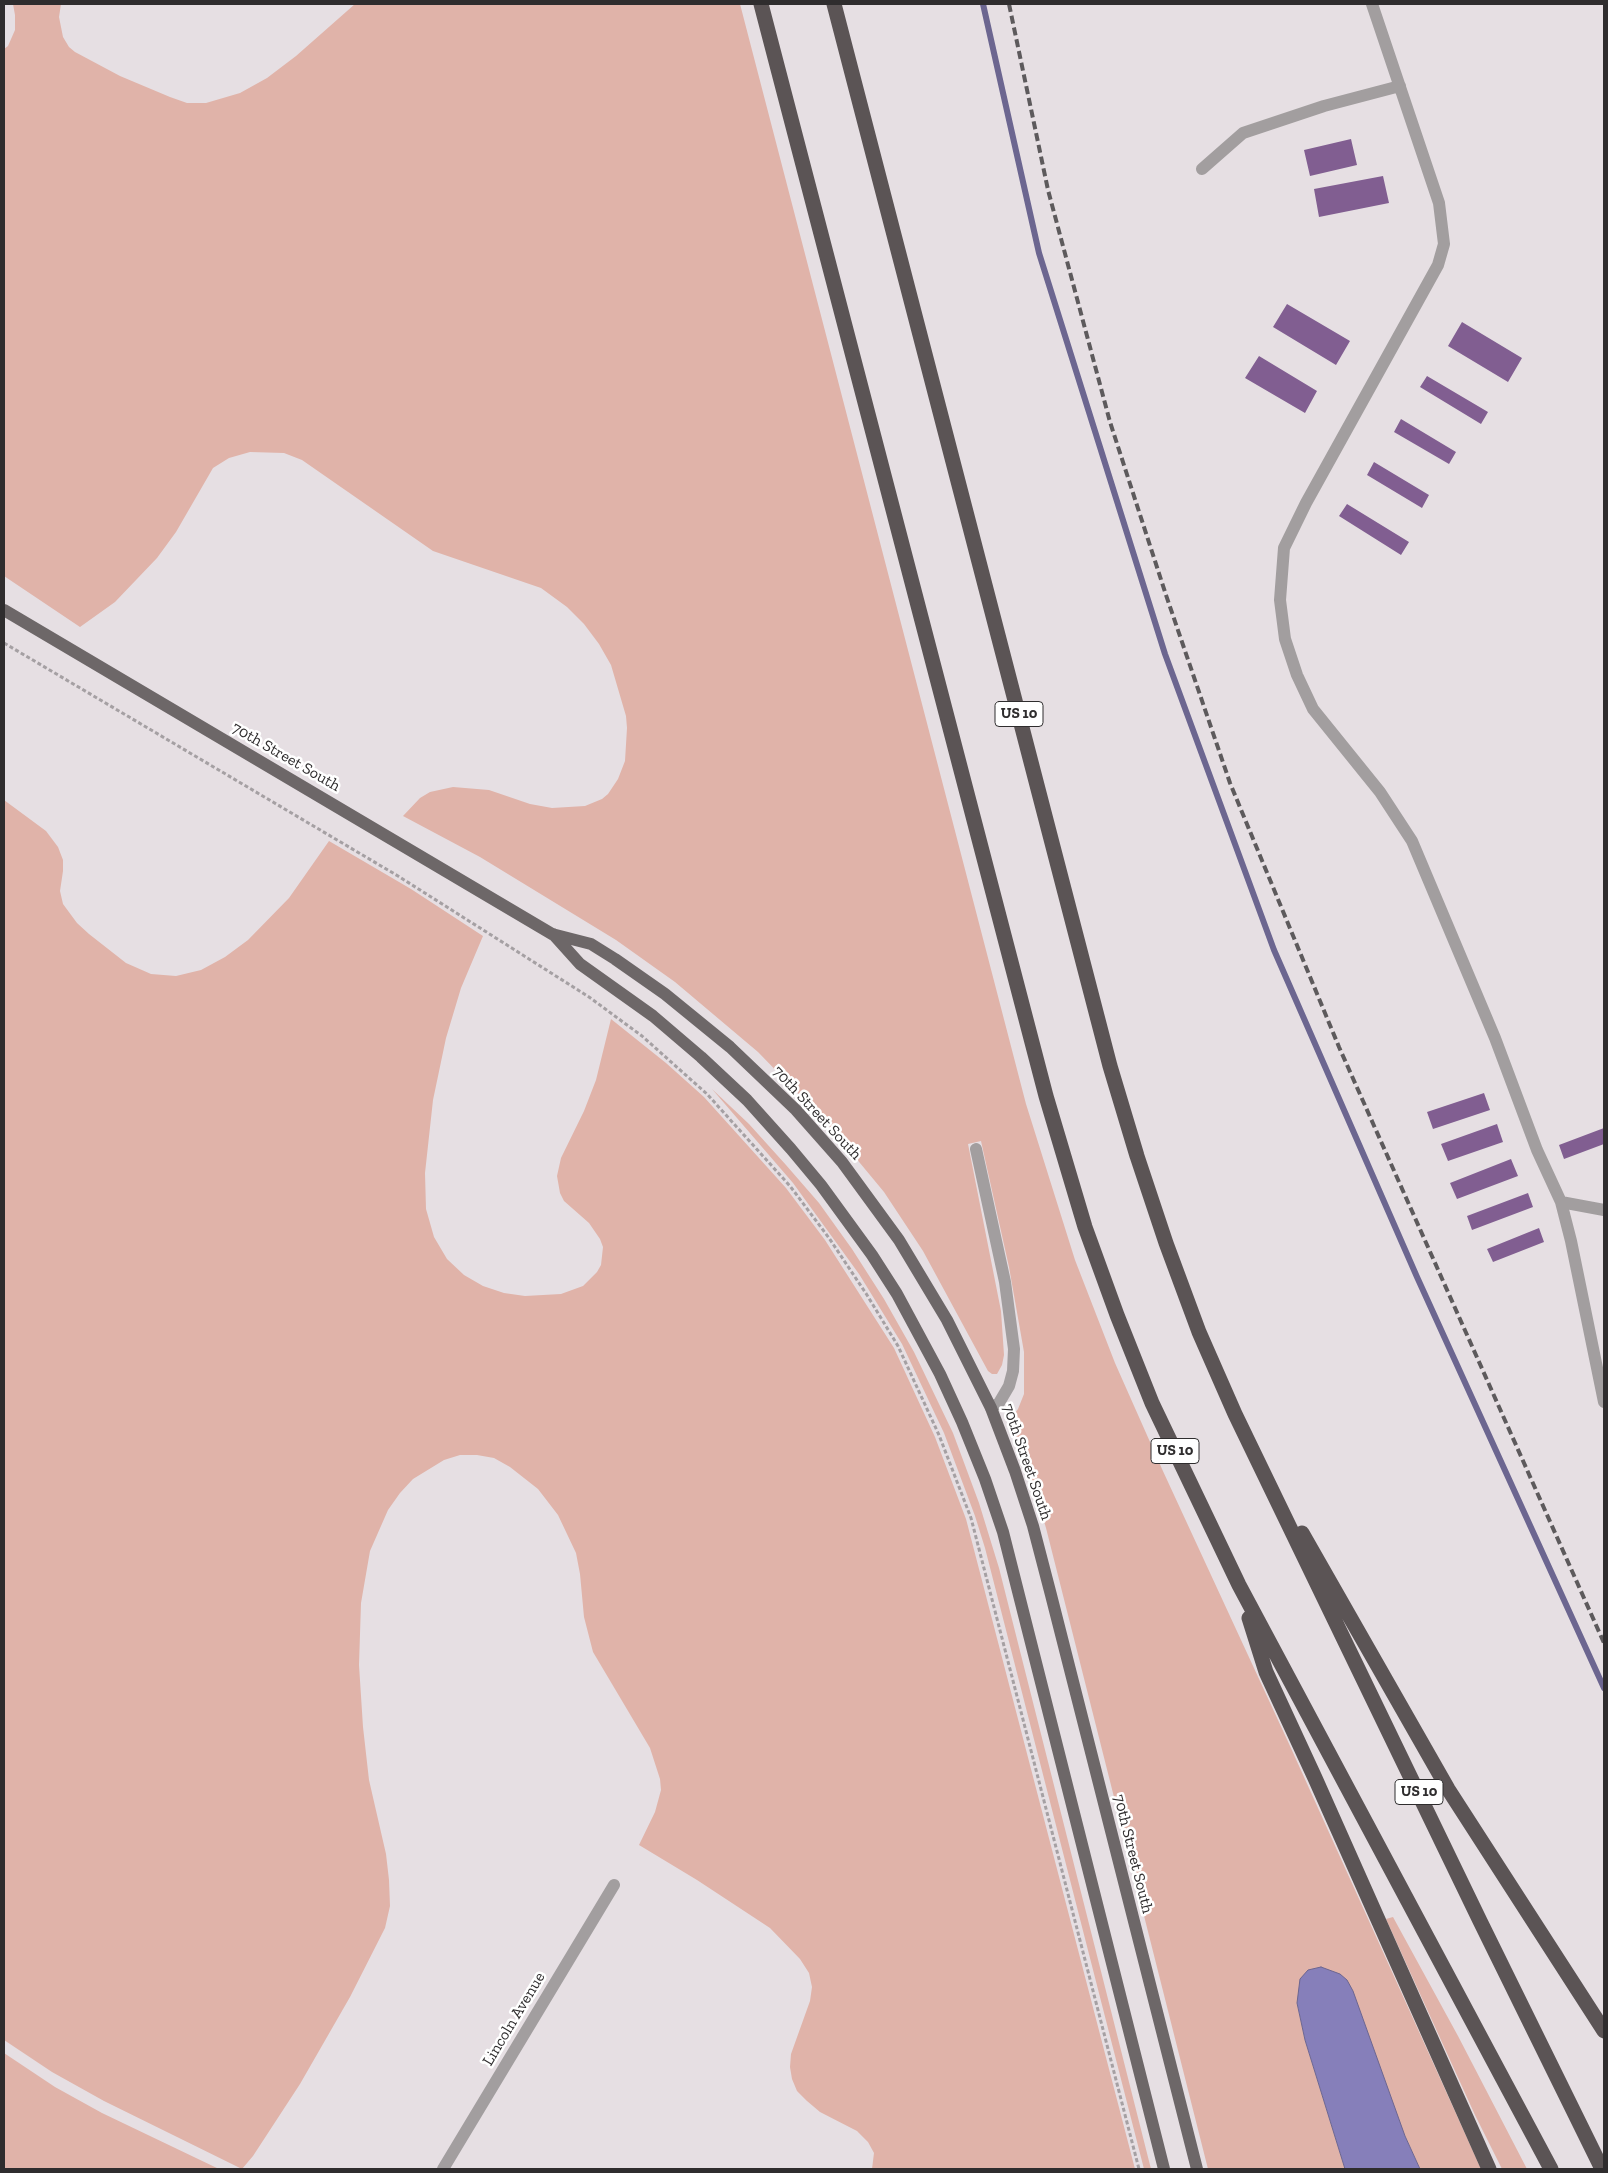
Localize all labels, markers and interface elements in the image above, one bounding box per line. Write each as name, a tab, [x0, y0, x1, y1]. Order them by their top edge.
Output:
road number: US 10	[995, 702, 1043, 726]
street label: 70th Street South	[229, 718, 343, 796]
street label: 70th Street South	[768, 1062, 866, 1164]
street label: 70th Street South	[998, 1401, 1056, 1523]
road number: US 10	[1151, 1438, 1199, 1464]
road number: US 10	[1395, 1780, 1443, 1804]
street label: 70th Street South	[1109, 1793, 1157, 1915]
street label: Lincoln Avenue	[479, 1969, 549, 2069]

